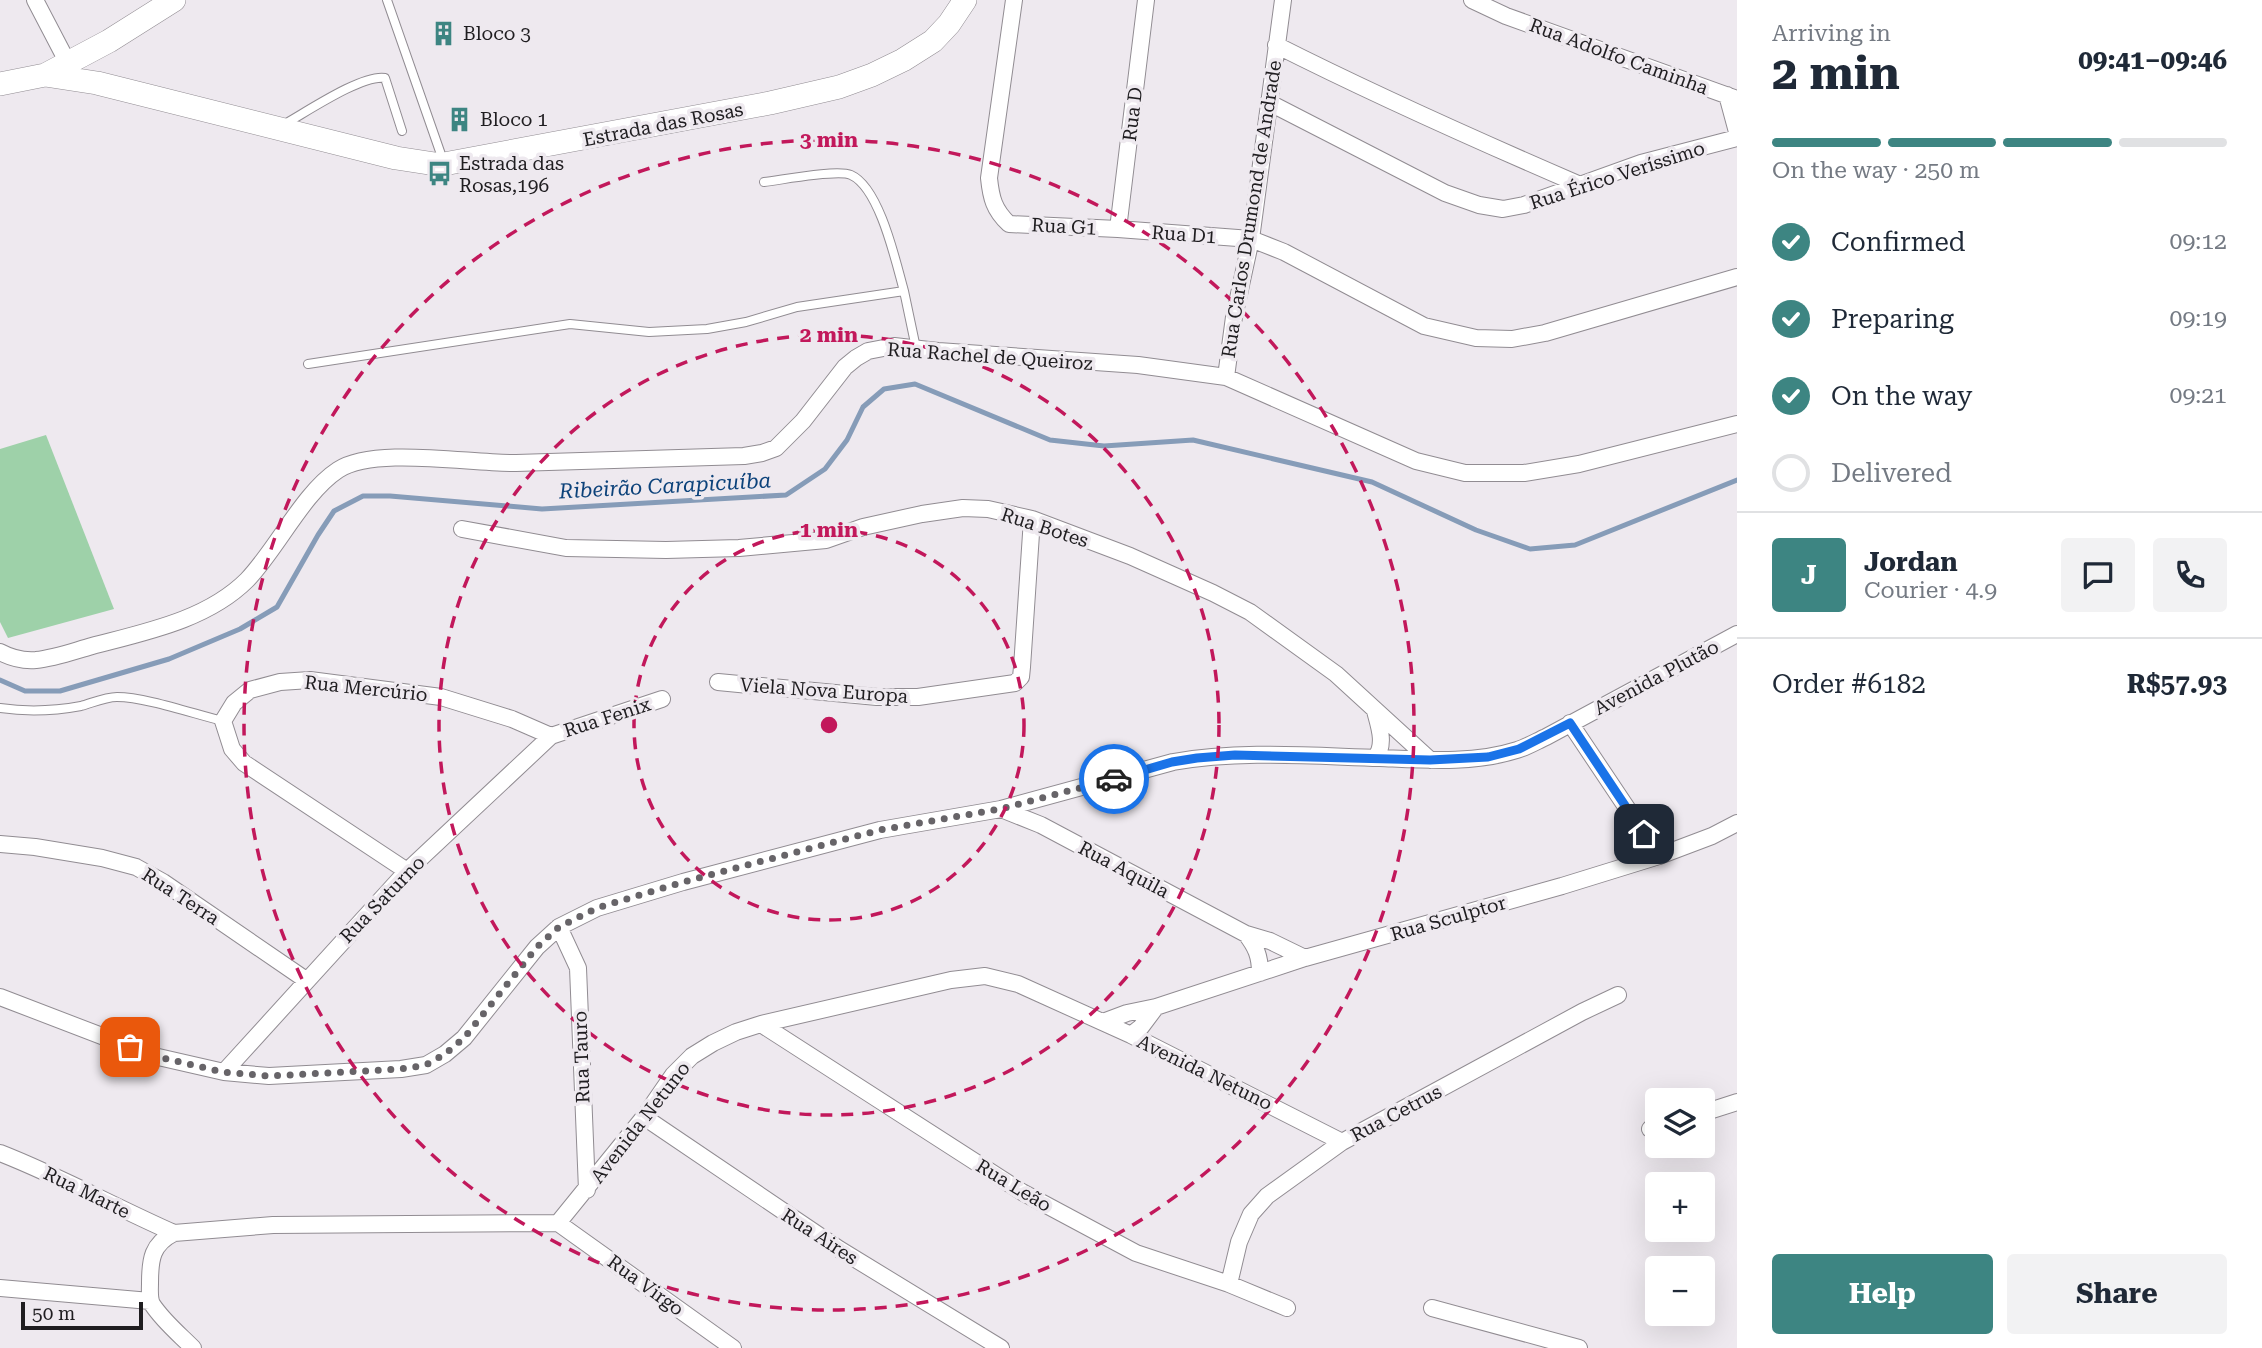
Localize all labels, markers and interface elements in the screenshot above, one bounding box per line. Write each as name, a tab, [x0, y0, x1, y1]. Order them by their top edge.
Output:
street label: Rua Adolfo Caminha	[1526, 13, 1712, 100]
building icon: Bloco 3	[429, 19, 457, 47]
text: Arriving in	[1772, 20, 1891, 47]
place label: Bloco 3	[463, 22, 531, 45]
text: 09:41–09:46	[2078, 45, 2227, 75]
text: 2 min	[1772, 46, 1900, 100]
street label: Rua Carlos Drumond de Andrade	[1217, 59, 1286, 360]
street label: Rua D	[1118, 86, 1147, 143]
street label: Estrada das Rosas	[581, 98, 745, 151]
building icon: Bloco 1	[446, 105, 474, 133]
place label: Bloco 1	[480, 108, 548, 131]
text: 3 min	[800, 128, 858, 152]
street label: Rua Érico Veríssimo	[1527, 136, 1708, 215]
place label: Estrada das Rosas,196	[459, 152, 564, 197]
text: On the way · 250 m	[1772, 157, 1980, 184]
bus stop icon: Estrada das Rosas,196	[425, 160, 453, 188]
street label: Rua G1	[1031, 213, 1097, 240]
street label: Rua D1	[1151, 221, 1217, 248]
icon: check	[1772, 223, 1810, 261]
text: Confirmed	[1831, 227, 1966, 257]
text: 09:12	[2170, 228, 2227, 255]
icon: check	[1772, 300, 1810, 338]
text: Preparing	[1831, 304, 1954, 334]
text: 09:19	[2170, 305, 2227, 332]
text: 2 min	[800, 323, 858, 347]
street label: Rua Rachel de Queiroz	[887, 338, 1093, 375]
icon: check	[1772, 377, 1810, 415]
text: On the way	[1831, 381, 1972, 411]
text: 09:21	[2170, 382, 2227, 409]
text: Delivered	[1831, 458, 1952, 488]
water label: Ribeirão Carapicuíba	[557, 468, 772, 504]
street label: Rua Botes	[998, 503, 1091, 552]
text: 1 min	[800, 518, 858, 542]
button: chat	[2061, 538, 2135, 612]
button: phone	[2153, 538, 2227, 612]
text: Jordan	[1864, 547, 1958, 577]
text: J	[1801, 560, 1817, 590]
text: Courier · 4.9	[1864, 577, 1997, 604]
street label: Avenida Plutão	[1590, 635, 1723, 720]
text: Order #6182	[1772, 669, 1926, 699]
text: R$57.93	[2127, 669, 2227, 699]
street label: Rua Mercúrio	[303, 671, 429, 706]
street label: Viela Nova Europa	[739, 673, 909, 708]
street label: Rua Fenix	[561, 693, 654, 742]
centre of rings	[817, 713, 841, 737]
courier	[1079, 744, 1149, 814]
icon: car	[1095, 760, 1133, 798]
pin	[1614, 804, 1674, 864]
icon: home	[1625, 815, 1663, 853]
street label: Rua Aquila	[1075, 836, 1174, 903]
street label: Rua Saturno	[335, 851, 430, 948]
street label: Rua Terra	[138, 863, 224, 930]
street label: Rua Sculptor	[1388, 891, 1509, 946]
street label: Rua Tauro	[568, 1010, 595, 1104]
pin	[100, 1017, 160, 1077]
icon: bag	[111, 1028, 149, 1066]
street label: Avenida Netuno	[1133, 1030, 1276, 1115]
street label: Avenida Netuno	[586, 1057, 695, 1188]
street label: Rua Cetrus	[1347, 1080, 1446, 1147]
map controls	[1645, 1088, 1715, 1326]
button: layers	[1645, 1088, 1715, 1158]
street label: Rua Leão	[972, 1154, 1056, 1217]
street label: Rua Marte	[40, 1162, 134, 1223]
button: +	[1645, 1172, 1715, 1242]
street label: Rua Aires	[777, 1203, 862, 1270]
street label: Rua Virgo	[603, 1250, 688, 1321]
button: Help	[1772, 1254, 1993, 1334]
button: Share	[2007, 1254, 2227, 1334]
button: −	[1645, 1256, 1715, 1326]
scale bar	[21, 1299, 144, 1331]
text: 50 m	[32, 1302, 75, 1325]

